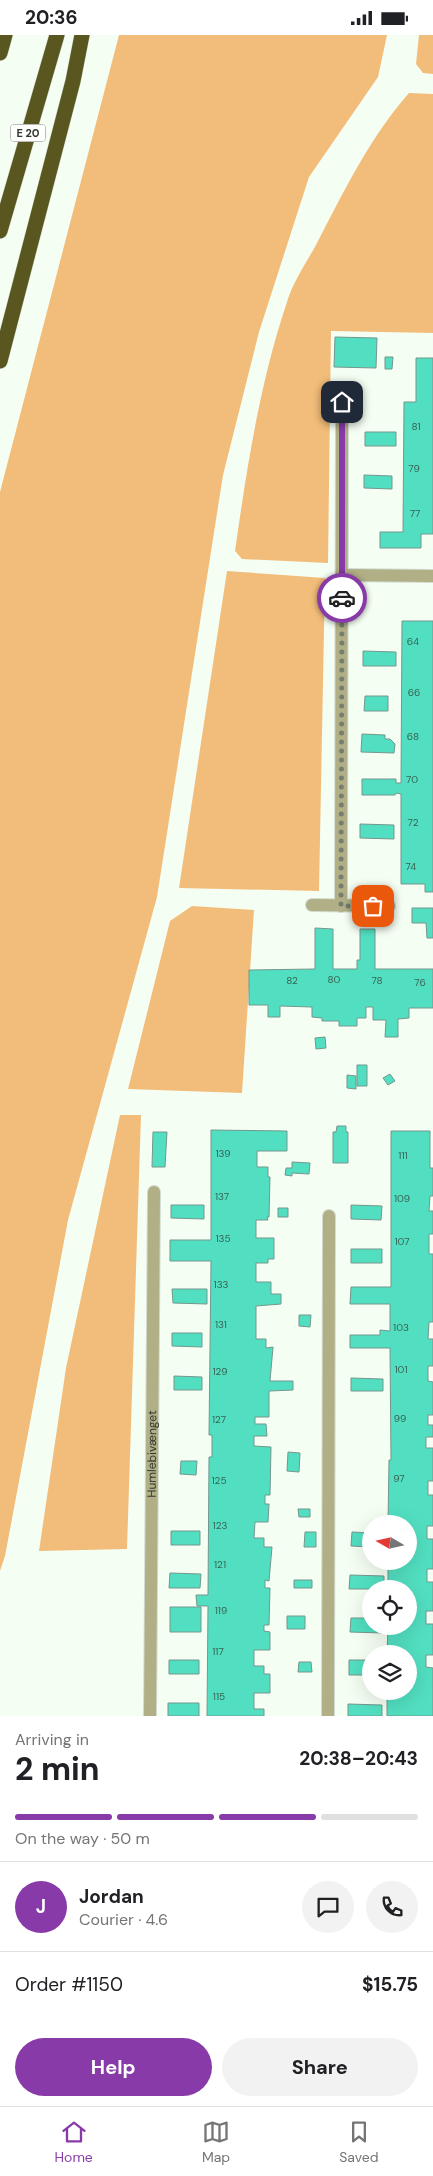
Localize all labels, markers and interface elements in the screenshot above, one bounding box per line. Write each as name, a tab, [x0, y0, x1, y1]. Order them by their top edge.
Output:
text: 20:36	[25, 5, 78, 30]
road number: E 20	[10, 125, 46, 141]
pin	[321, 381, 363, 423]
icon: home	[328, 388, 356, 416]
house number: 81	[412, 420, 421, 433]
house number: 79	[408, 462, 420, 475]
house number: 77	[410, 507, 420, 520]
courier	[317, 573, 367, 623]
icon: car	[328, 584, 356, 612]
house number: 64	[407, 635, 419, 648]
house number: 66	[408, 686, 420, 699]
house number: 68	[407, 730, 419, 743]
house number: 70	[406, 773, 418, 786]
house number: 72	[408, 816, 419, 829]
house number: 74	[406, 860, 416, 873]
pin	[352, 885, 394, 927]
icon: bag	[359, 892, 387, 920]
house number: 80	[328, 973, 341, 986]
house number: 82	[286, 974, 298, 987]
house number: 78	[371, 974, 383, 987]
house number: 76	[414, 976, 426, 989]
house number: 139	[215, 1147, 231, 1160]
house number: 111	[398, 1149, 408, 1162]
house number: 137	[215, 1190, 229, 1203]
house number: 109	[394, 1192, 410, 1205]
house number: 135	[215, 1232, 231, 1245]
house number: 107	[394, 1235, 410, 1248]
house number: 133	[214, 1278, 229, 1291]
house number: 131	[215, 1318, 227, 1331]
house number: 103	[393, 1321, 409, 1334]
house number: 101	[394, 1363, 408, 1376]
house number: 129	[212, 1365, 228, 1378]
street label: Humlebivænget	[144, 1410, 160, 1498]
house number: 99	[394, 1412, 406, 1425]
house number: 127	[212, 1413, 226, 1426]
house number: 97	[393, 1472, 405, 1485]
house number: 125	[212, 1474, 226, 1487]
north arrow	[362, 1515, 418, 1570]
map controls	[362, 1515, 417, 1700]
house number: 123	[213, 1519, 227, 1532]
house number: 121	[214, 1558, 226, 1571]
button: locate	[362, 1580, 417, 1635]
house number: 119	[215, 1604, 227, 1617]
house number: 117	[212, 1645, 224, 1658]
button: layers	[362, 1645, 417, 1700]
house number: 115	[213, 1690, 225, 1703]
text: Arriving in	[15, 1729, 89, 1750]
text: 20:38–20:43	[299, 1746, 418, 1771]
text: 2 min	[15, 1748, 100, 1790]
text: On the way · 50 m	[15, 1828, 150, 1849]
button: chat	[302, 1881, 354, 1933]
button: phone	[366, 1881, 418, 1933]
text: Jordan	[79, 1884, 144, 1909]
text: J	[36, 1894, 46, 1919]
text: Courier · 4.6	[79, 1909, 168, 1930]
text: Order #1150	[15, 1972, 123, 1997]
text: $15.75	[362, 1972, 418, 1997]
button: Help	[15, 2038, 212, 2096]
button: Share	[222, 2038, 418, 2096]
tab: Home	[55, 2118, 93, 2166]
tab: Map	[202, 2118, 230, 2166]
tab: Saved	[339, 2118, 378, 2166]

